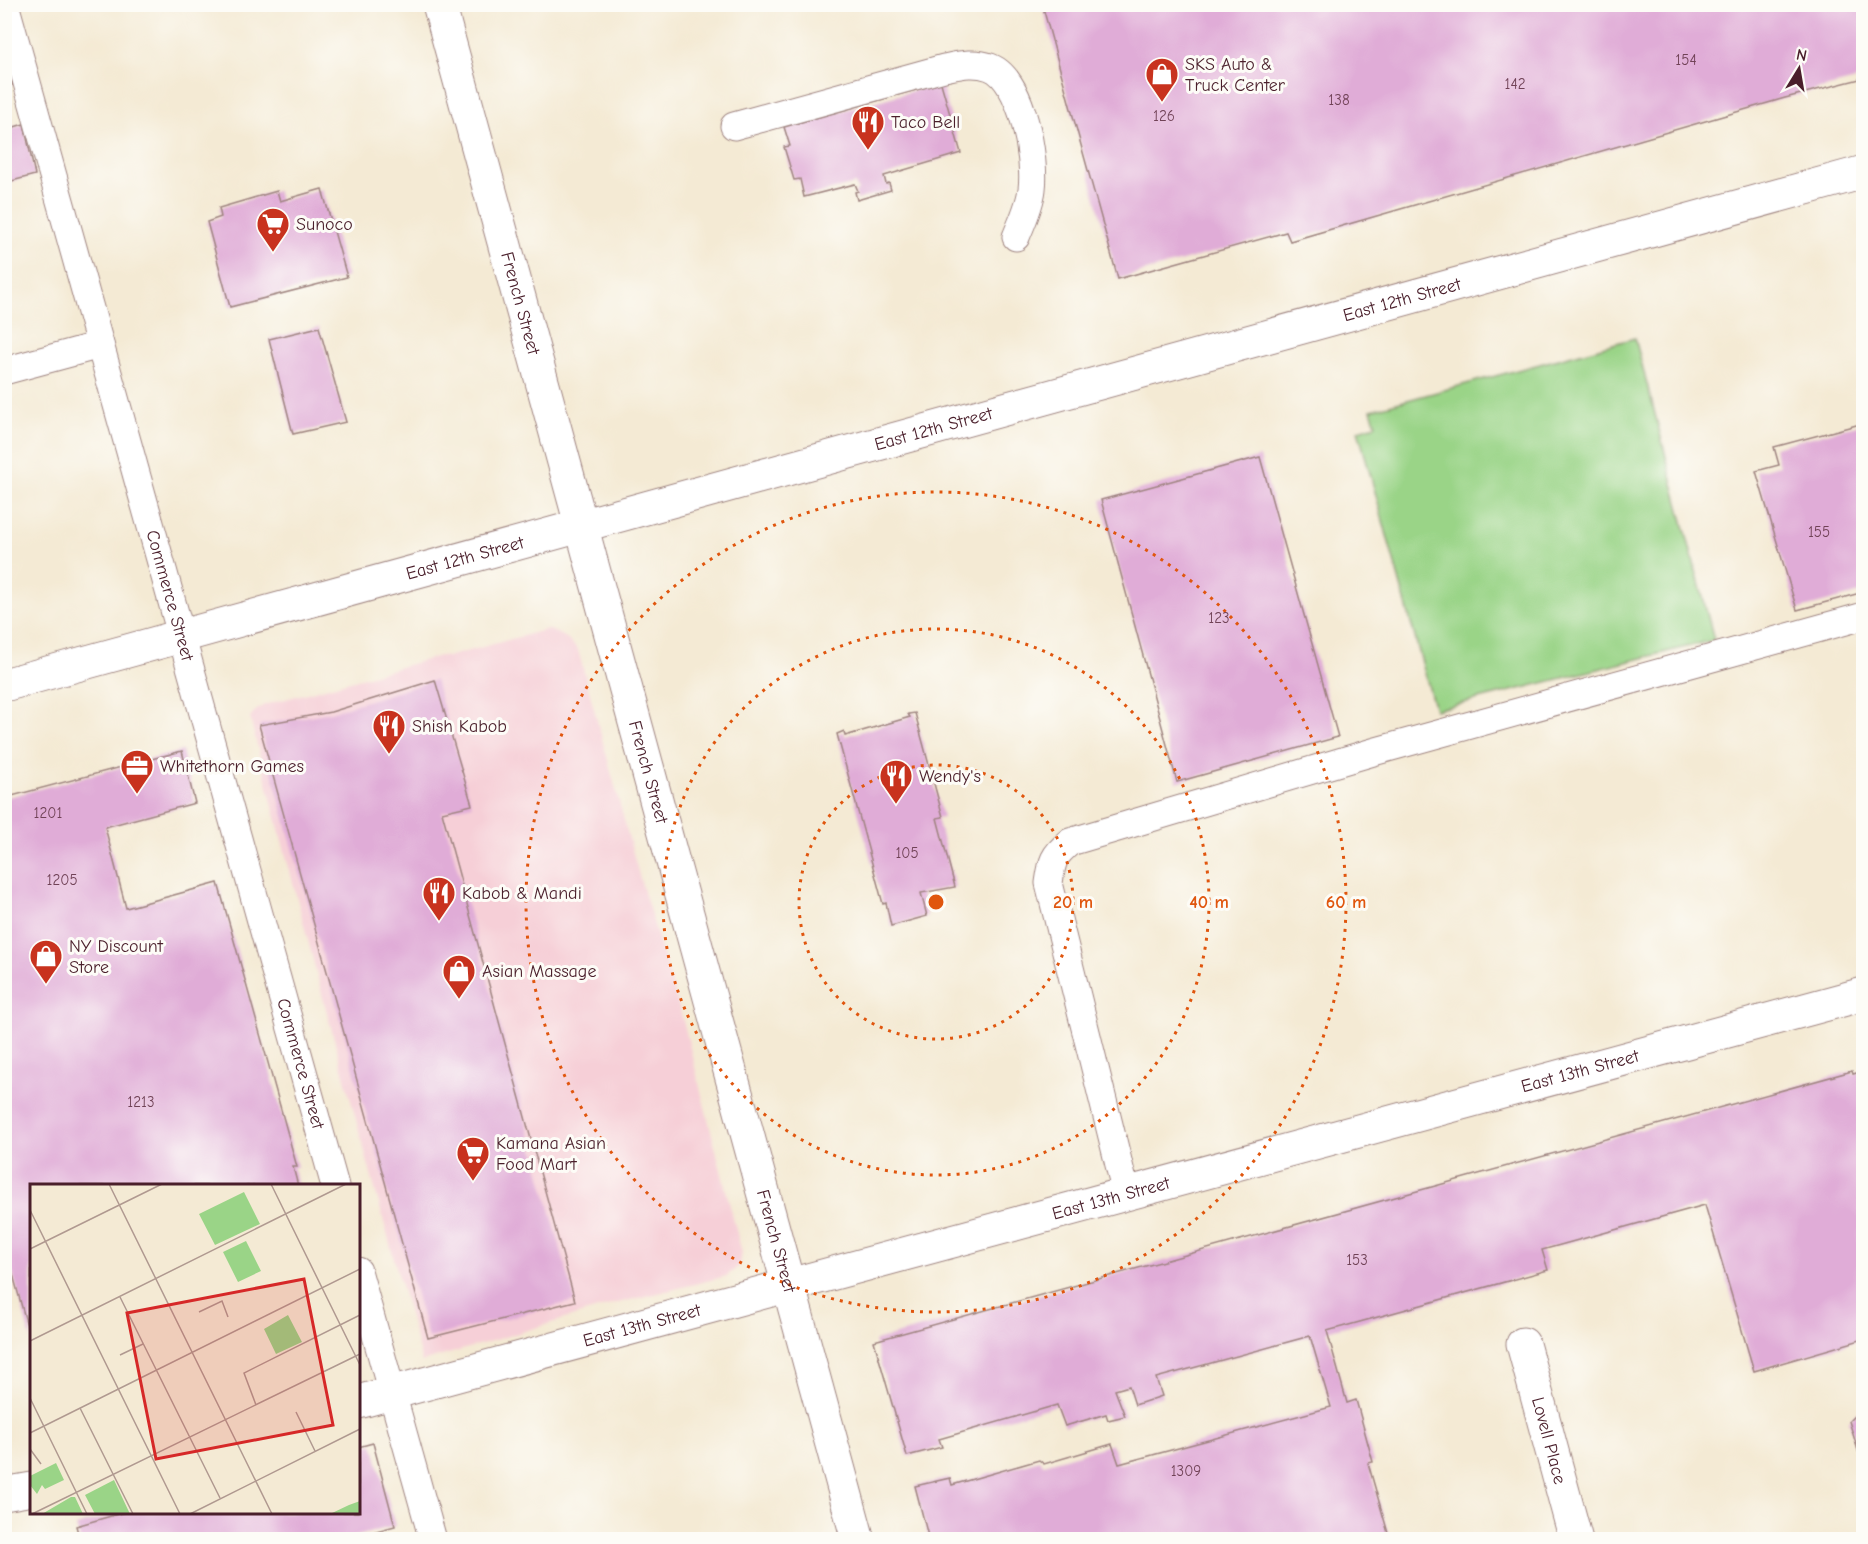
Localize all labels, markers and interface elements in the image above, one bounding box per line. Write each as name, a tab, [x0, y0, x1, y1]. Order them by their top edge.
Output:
north arrow	[1769, 39, 1829, 99]
text: N	[1795, 45, 1809, 65]
house number: 154	[1675, 51, 1697, 69]
place label: SKS Auto & Truck Center	[1185, 54, 1286, 96]
shop icon: SKS Auto & Truck Center	[1144, 56, 1180, 103]
house number: 142	[1504, 75, 1526, 93]
house number: 138	[1328, 91, 1350, 109]
restaurant icon: Taco Bell	[850, 104, 886, 151]
house number: 126	[1153, 107, 1175, 125]
place label: Taco Bell	[891, 112, 960, 133]
supermarket icon: Sunoco	[255, 206, 291, 253]
place label: Sunoco	[296, 214, 353, 235]
street label: French Street	[496, 249, 544, 358]
street label: East 12th Street	[1341, 273, 1464, 326]
street label: East 12th Street	[872, 403, 996, 455]
house number: 155	[1808, 523, 1830, 541]
street label: Commerce Street	[141, 528, 198, 664]
street label: East 12th Street	[404, 532, 527, 585]
house number: 123	[1208, 609, 1230, 627]
restaurant icon: Shish Kabob	[371, 708, 407, 755]
place label: Shish Kabob	[412, 716, 507, 737]
street label: French Street	[624, 718, 672, 827]
office icon: Whitethorn Games	[119, 748, 155, 795]
place label: Whitethorn Games	[160, 756, 304, 777]
restaurant icon: Wendy's	[878, 758, 914, 805]
place label: Wendy's	[919, 766, 981, 787]
house number: 1201	[34, 804, 62, 822]
house number: 105	[895, 844, 919, 862]
house number: 1205	[46, 871, 78, 889]
restaurant icon: Kabob & Mandi	[421, 875, 457, 922]
place label: Kabob & Mandi	[462, 883, 582, 904]
centre of rings	[926, 892, 946, 912]
text: 20 m	[1053, 892, 1093, 913]
text: 40 m	[1189, 892, 1229, 913]
text: 60 m	[1326, 892, 1366, 913]
place label: NY Discount Store	[69, 936, 164, 978]
shop icon: NY Discount Store	[28, 938, 64, 985]
shop icon: Asian Massage	[441, 953, 477, 1000]
place label: Asian Massage	[482, 961, 596, 982]
street label: Commerce Street	[272, 996, 329, 1132]
street label: East 13th Street	[1519, 1045, 1642, 1097]
house number: 1213	[127, 1093, 155, 1111]
place label: Kamana Asian Food Mart	[496, 1133, 606, 1175]
supermarket icon: Kamana Asian Food Mart	[455, 1135, 491, 1182]
street label: East 13th Street	[1050, 1172, 1173, 1224]
inset map	[30, 1184, 360, 1514]
street label: French Street	[752, 1187, 800, 1295]
house number: 153	[1346, 1251, 1368, 1269]
street label: East 13th Street	[581, 1299, 704, 1352]
street label: Lovell Place	[1527, 1395, 1570, 1486]
house number: 1309	[1171, 1462, 1201, 1480]

